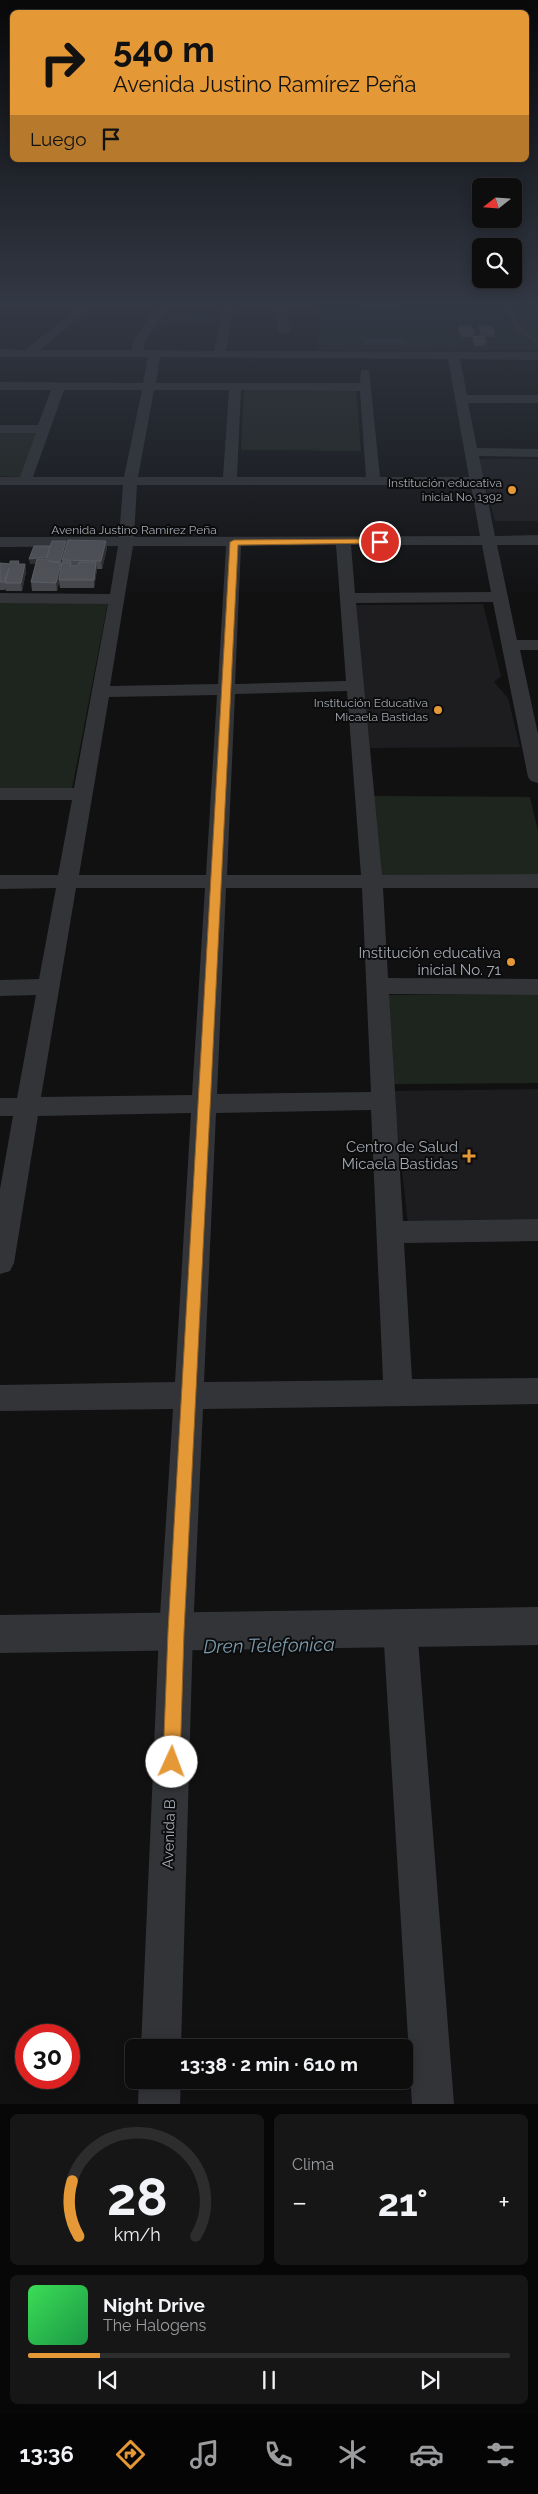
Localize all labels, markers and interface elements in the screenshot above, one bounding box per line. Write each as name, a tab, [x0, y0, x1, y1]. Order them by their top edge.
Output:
text: 540 m	[113, 29, 215, 70]
icon: right	[30, 30, 95, 95]
text: Avenida Justino Ramírez Peña	[113, 71, 417, 97]
icon: arrive	[97, 125, 125, 153]
text: Luego	[30, 128, 87, 150]
north arrow	[472, 178, 522, 228]
map controls	[472, 178, 522, 288]
button: search	[472, 238, 522, 288]
place label: Institución educativa inicial No. 1392	[388, 476, 502, 504]
marker: Institución educativa inicial No. 1392	[506, 484, 518, 496]
pin	[359, 521, 401, 563]
street label: Avenida Justino Ramírez Peña	[51, 523, 217, 537]
icon: arrive	[366, 528, 394, 556]
place label: Institución Educativa Micaela Bastidas	[314, 696, 428, 724]
marker: Institución Educativa Micaela Bastidas	[432, 704, 444, 716]
place label: Institución educativa inicial No. 71	[358, 944, 502, 979]
marker: Institución educativa inicial No. 71	[505, 956, 517, 968]
place label: Centro de Salud Micaela Bastidas	[342, 1138, 458, 1173]
marker: Centro de Salud Micaela Bastidas	[462, 1149, 476, 1163]
water label: Dren Telefonica	[203, 1633, 335, 1657]
position arrow	[145, 1735, 197, 1787]
street label: Avenida B	[159, 1799, 179, 1869]
speed limit sign: 30	[15, 2024, 80, 2089]
text: 13:38 · 2 min · 610 m	[180, 2053, 358, 2075]
text: Clima	[292, 2155, 334, 2174]
text: 28	[107, 2166, 167, 2227]
text: 21°	[378, 2180, 428, 2225]
text: −	[292, 2186, 307, 2219]
text: +	[498, 2186, 510, 2219]
text: km/h	[113, 2224, 161, 2245]
text: Night Drive	[103, 2294, 205, 2316]
text: The Halogens	[103, 2316, 206, 2335]
icon: previous	[94, 2366, 122, 2394]
icon: pause	[255, 2366, 283, 2394]
icon: next	[416, 2366, 444, 2394]
icon: directions	[113, 2437, 148, 2472]
icon: music	[187, 2437, 222, 2472]
icon: phone	[261, 2437, 296, 2472]
icon: climate	[335, 2437, 370, 2472]
icon: car	[409, 2437, 444, 2472]
icon: filters	[483, 2437, 518, 2472]
text: 13:36	[20, 2441, 74, 2467]

